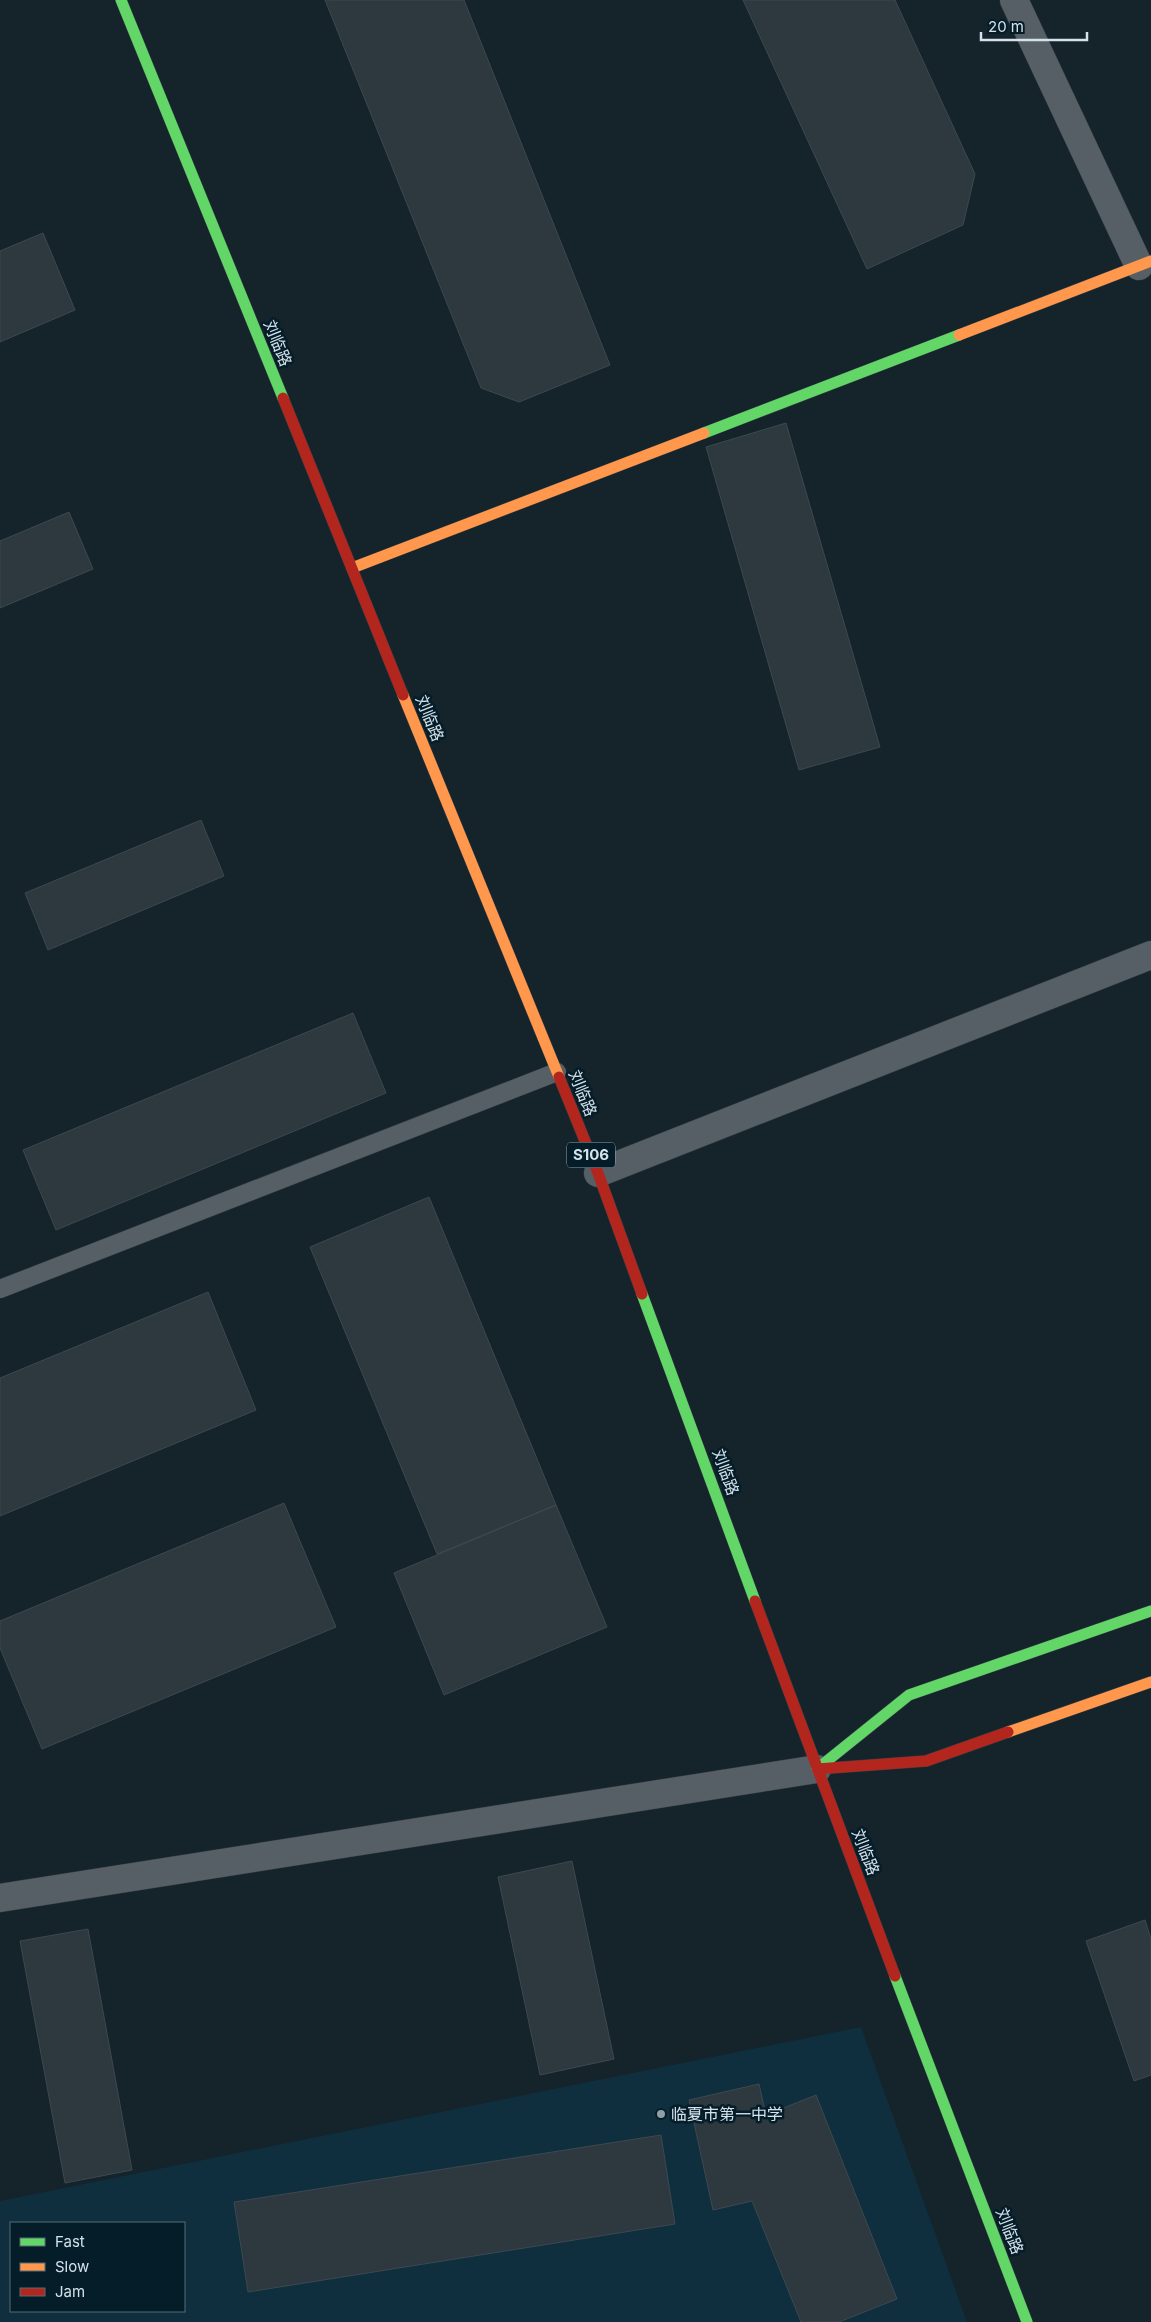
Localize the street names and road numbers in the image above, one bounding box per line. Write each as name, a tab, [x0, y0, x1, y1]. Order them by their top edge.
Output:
street label: 刘临路	[260, 317, 296, 369]
street label: 刘临路	[412, 692, 448, 744]
street label: 刘临路	[565, 1067, 601, 1119]
road number: S106	[567, 1142, 615, 1168]
street label: 刘临路	[708, 1446, 744, 1498]
street label: 刘临路	[848, 1826, 884, 1878]
street label: 刘临路	[992, 2205, 1028, 2257]

